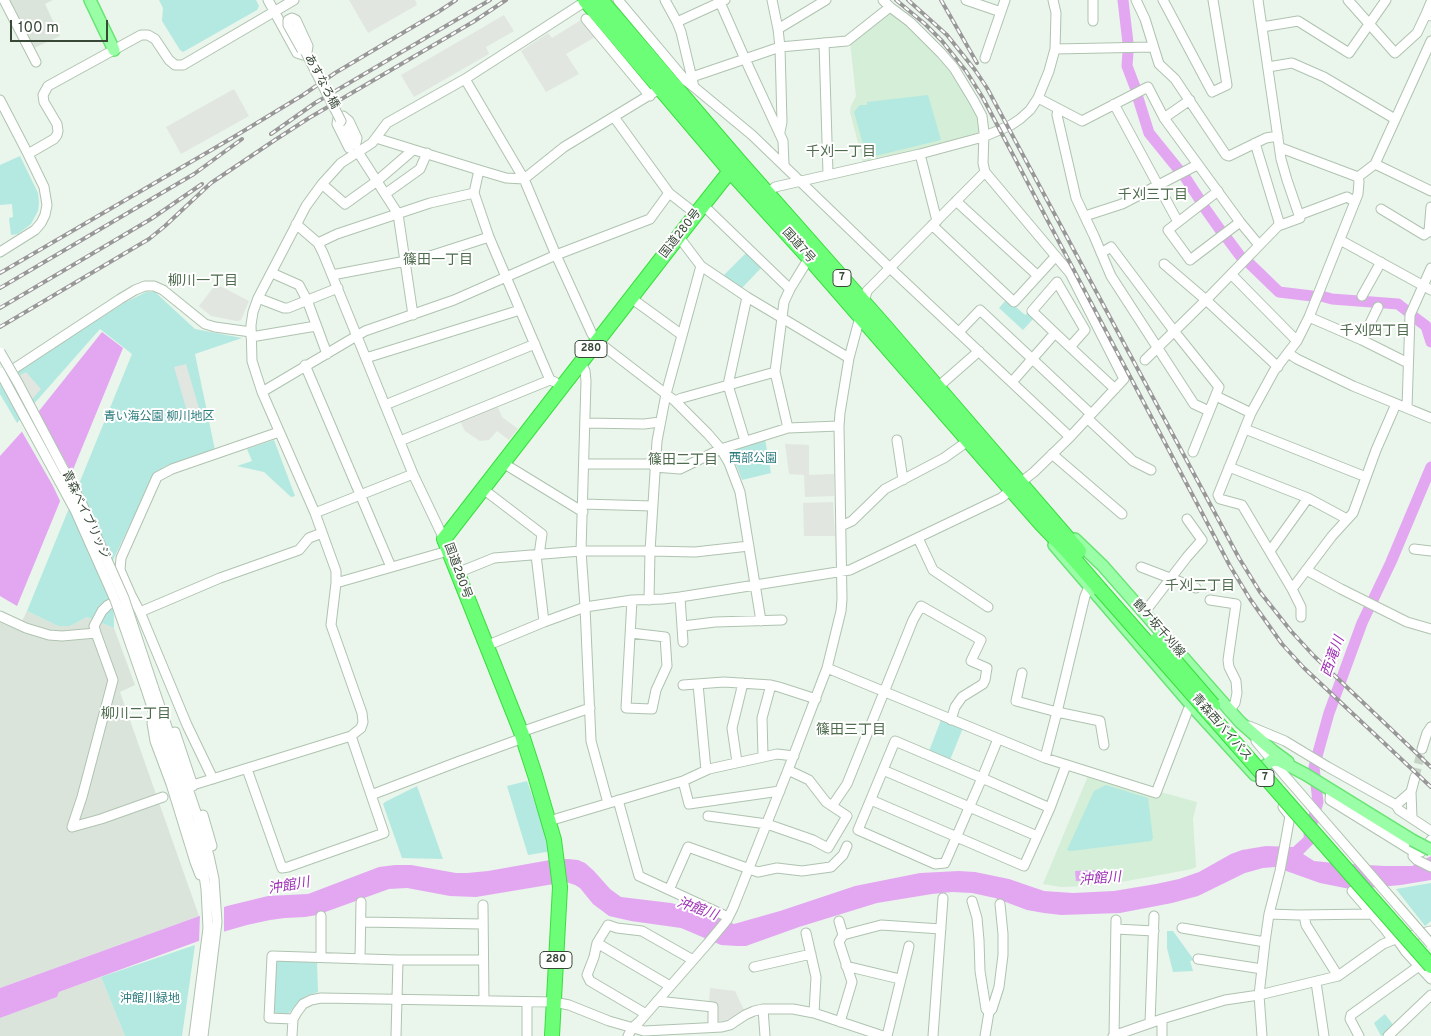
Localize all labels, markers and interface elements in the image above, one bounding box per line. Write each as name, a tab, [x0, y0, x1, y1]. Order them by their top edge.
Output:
scale bar	[12, 10, 110, 42]
text: 100 m	[18, 19, 59, 38]
street label: あすなろ橋	[301, 52, 341, 112]
district label: 千刈一丁目	[806, 145, 876, 161]
district label: 千刈三丁目	[1118, 188, 1188, 204]
street label: 国道280号	[657, 207, 705, 261]
street label: 国道7号	[779, 225, 817, 267]
district label: 篠田一丁目	[403, 253, 473, 269]
road number: 7	[833, 270, 851, 286]
district label: 柳川一丁目	[168, 274, 238, 290]
district label: 千刈四丁目	[1340, 324, 1410, 340]
road number: 280	[575, 340, 607, 358]
park label: 青い海公園 柳川地区	[104, 411, 214, 425]
district label: 篠田二丁目	[648, 453, 718, 469]
park label: 西部公園	[729, 453, 777, 467]
street label: 青森ベイブリッジ	[58, 468, 112, 562]
street label: 国道280号	[440, 541, 474, 601]
district label: 千刈二丁目	[1165, 579, 1235, 595]
street label: 鶴ケ坂千刈線	[1129, 597, 1187, 661]
water label: 西滝川	[1319, 634, 1349, 680]
street label: 青森西バイパス	[1188, 692, 1254, 764]
district label: 柳川二丁目	[101, 707, 171, 723]
district label: 篠田三丁目	[816, 723, 886, 739]
road number: 7	[1256, 770, 1274, 786]
water label: 沖館川	[1078, 870, 1122, 890]
water label: 沖館川	[267, 875, 311, 899]
water label: 沖館川	[674, 895, 720, 925]
road number: 280	[540, 952, 572, 968]
park label: 沖館川緑地	[120, 993, 180, 1007]

